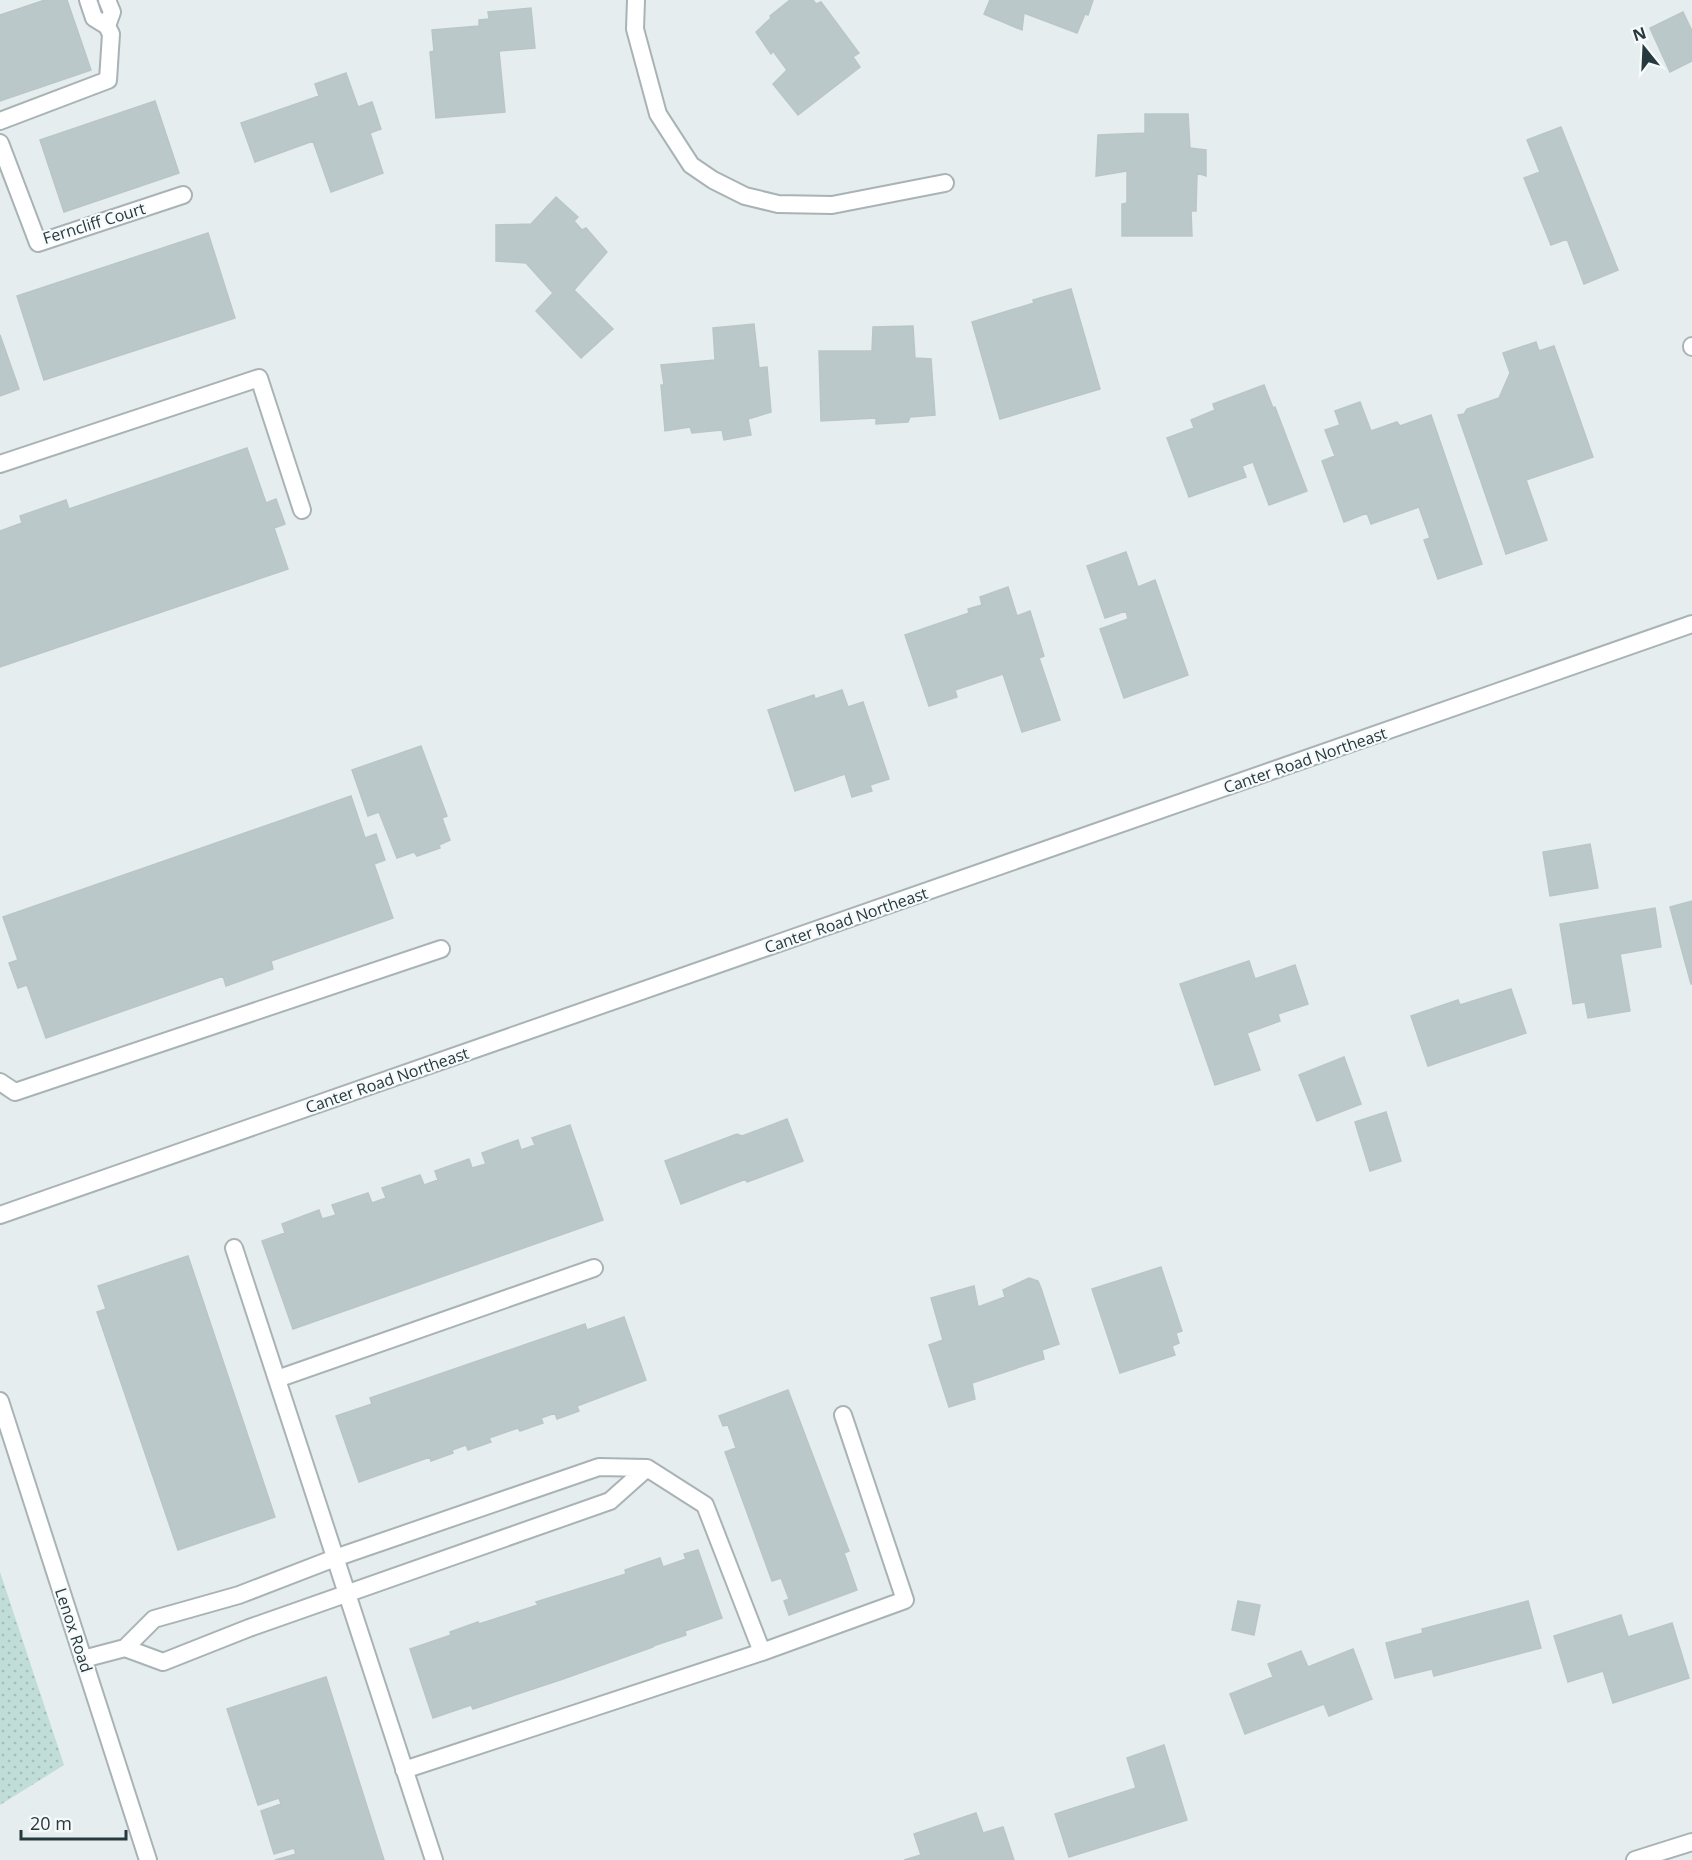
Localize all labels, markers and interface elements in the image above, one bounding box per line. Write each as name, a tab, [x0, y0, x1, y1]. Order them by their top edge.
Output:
north arrow	[1614, 18, 1674, 78]
text: N	[1630, 21, 1649, 46]
street label: Ferncliff Court	[40, 197, 148, 249]
street label: Canter Road Northeast	[1220, 722, 1390, 798]
street label: Canter Road Northeast	[761, 882, 931, 958]
street label: Canter Road Northeast	[302, 1042, 472, 1118]
street label: Lenox Road	[50, 1585, 98, 1675]
scale bar	[21, 1803, 126, 1841]
text: 20 m	[30, 1811, 72, 1835]

